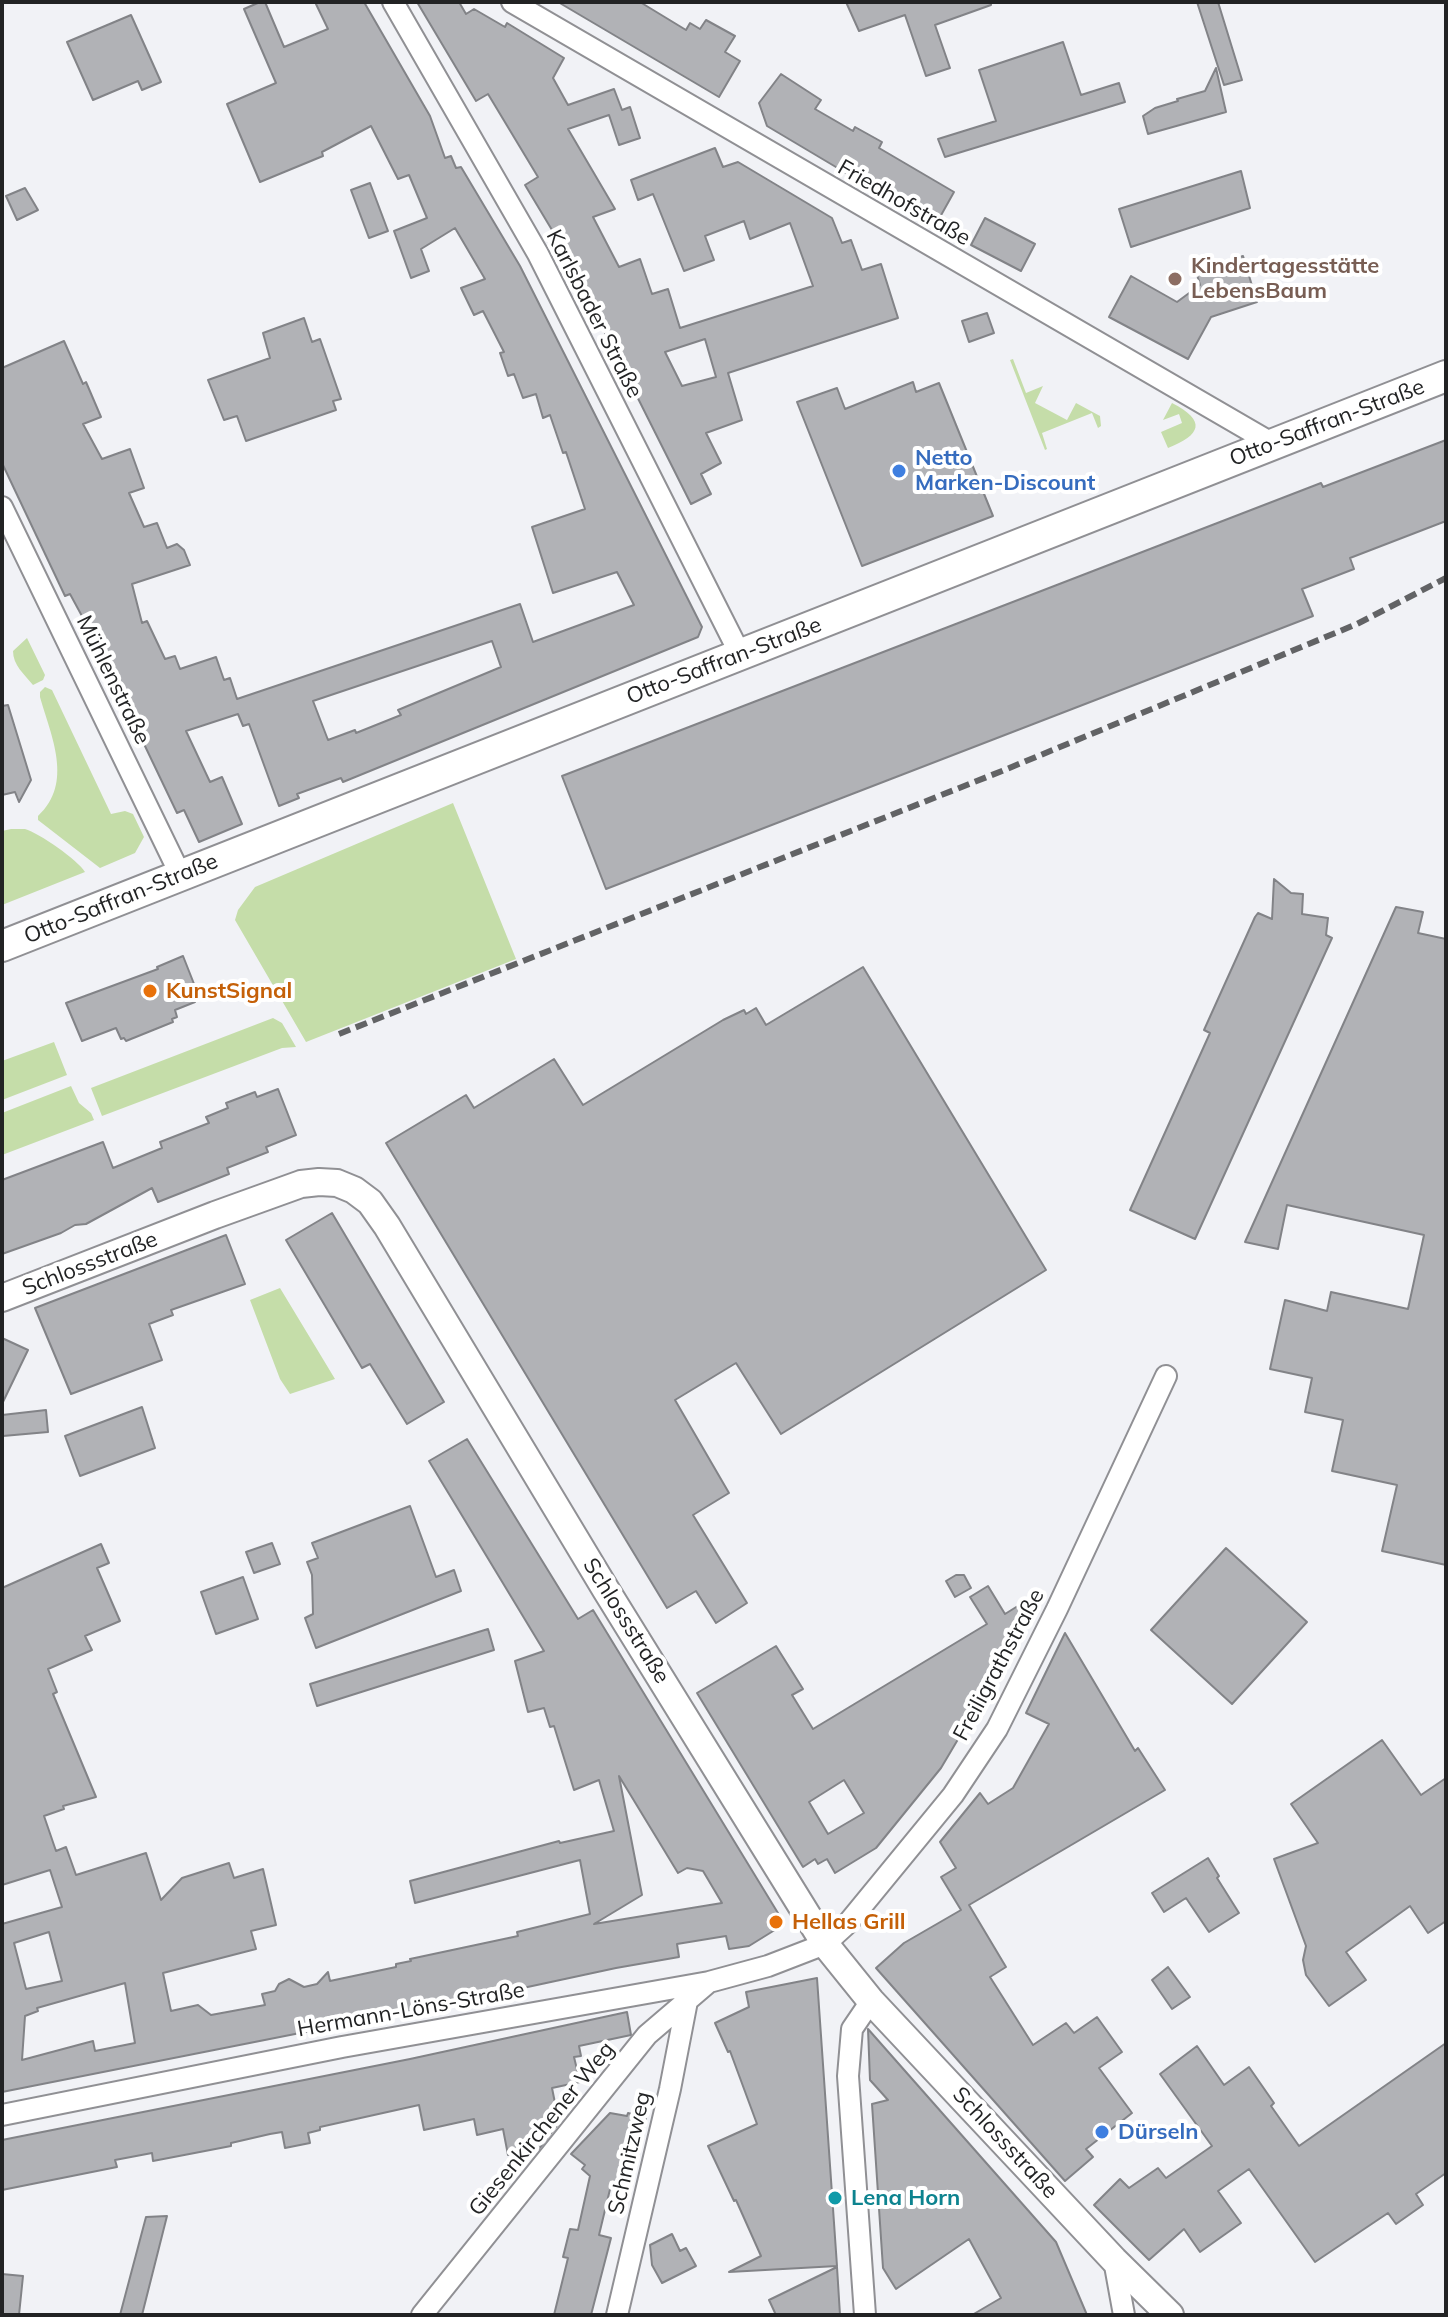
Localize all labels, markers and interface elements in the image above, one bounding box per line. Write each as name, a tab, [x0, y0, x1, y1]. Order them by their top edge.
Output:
street label: Friedhofstraße	[833, 154, 975, 252]
street label: Karlsbader Straße	[540, 226, 648, 402]
place label: Kindertagesstätte LebensBaum	[1191, 253, 1379, 304]
marker: Kindertagesstätte LebensBaum	[1166, 270, 1184, 288]
street label: Otto-Saffran-Straße	[1226, 374, 1428, 472]
place label: Netto Marken-Discount	[915, 445, 1095, 496]
marker: Netto Marken-Discount	[890, 462, 908, 480]
street label: Mühlenstraße	[70, 611, 156, 749]
street label: Otto-Saffran-Straße	[623, 612, 825, 710]
street label: Otto-Saffran-Straße	[20, 848, 222, 950]
place label: KunstSignal	[166, 978, 292, 1004]
marker: KunstSignal	[141, 982, 159, 1000]
street label: Schlossstraße	[19, 1226, 161, 1302]
street label: Schlossstraße	[577, 1554, 675, 1688]
street label: Freiligrathstraße	[948, 1585, 1050, 1745]
place label: Hellas Grill	[792, 1909, 905, 1935]
marker: Hellas Grill	[767, 1913, 785, 1931]
street label: Hermann-Löns-Straße	[295, 1977, 527, 2043]
street label: Giesenkirchener Weg	[464, 2037, 620, 2221]
street label: Schlossstraße	[947, 2082, 1063, 2204]
street label: Schmitzweg	[603, 2089, 657, 2217]
place label: Dürseln	[1118, 2119, 1198, 2145]
marker: Dürseln	[1093, 2123, 1111, 2141]
place label: Lena Horn	[851, 2185, 960, 2211]
marker: Lena Horn	[826, 2189, 844, 2207]

